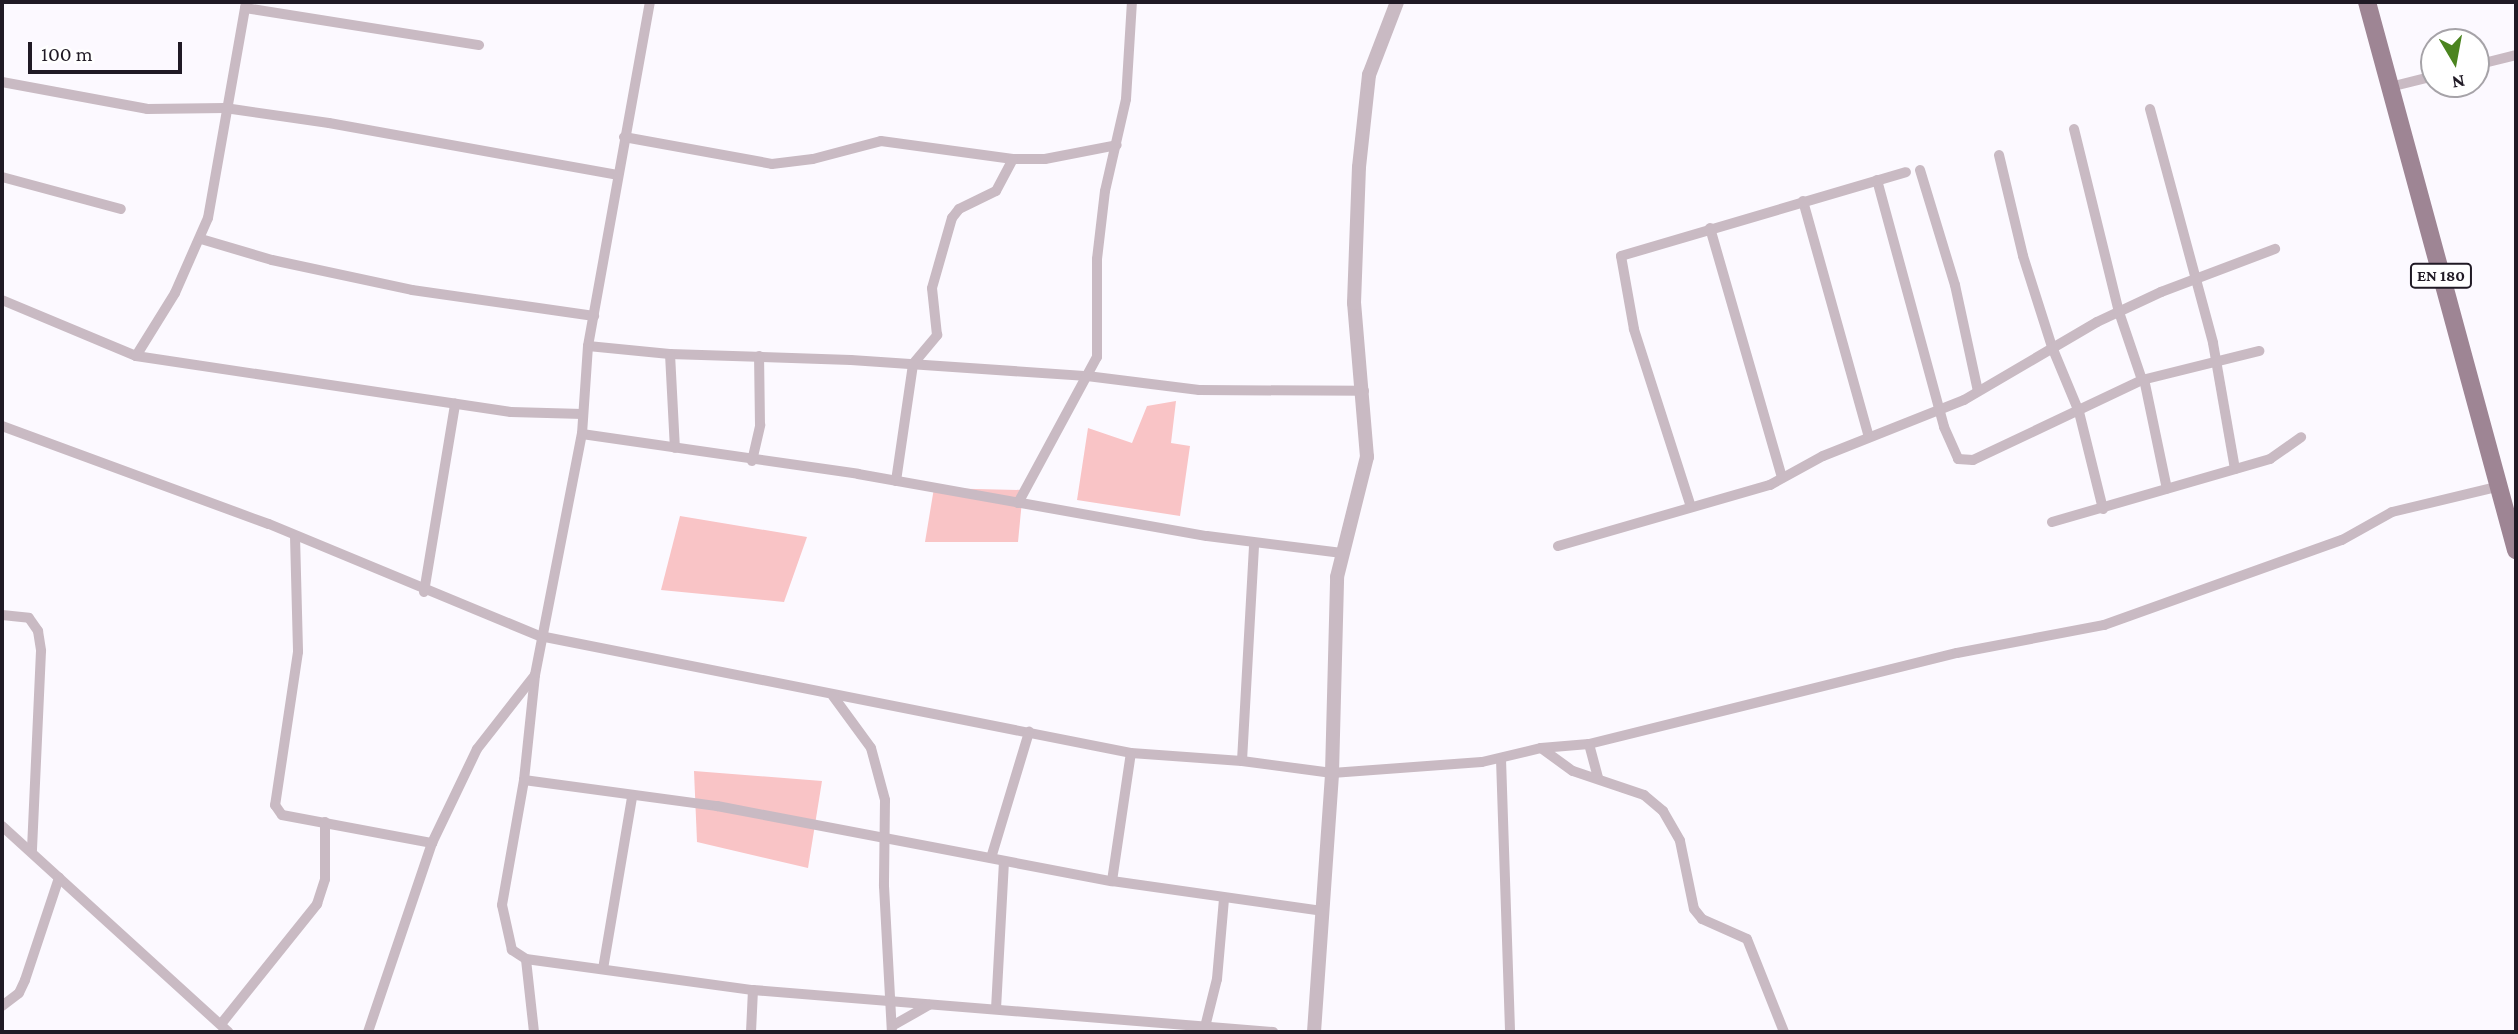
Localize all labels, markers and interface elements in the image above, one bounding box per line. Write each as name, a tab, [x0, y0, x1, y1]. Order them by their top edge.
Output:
scale bar	[32, 28, 186, 72]
north arrow	[2420, 28, 2490, 98]
text: 100 m	[41, 42, 93, 66]
text: N	[2450, 71, 2467, 94]
road number: EN 180	[2410, 264, 2472, 288]

